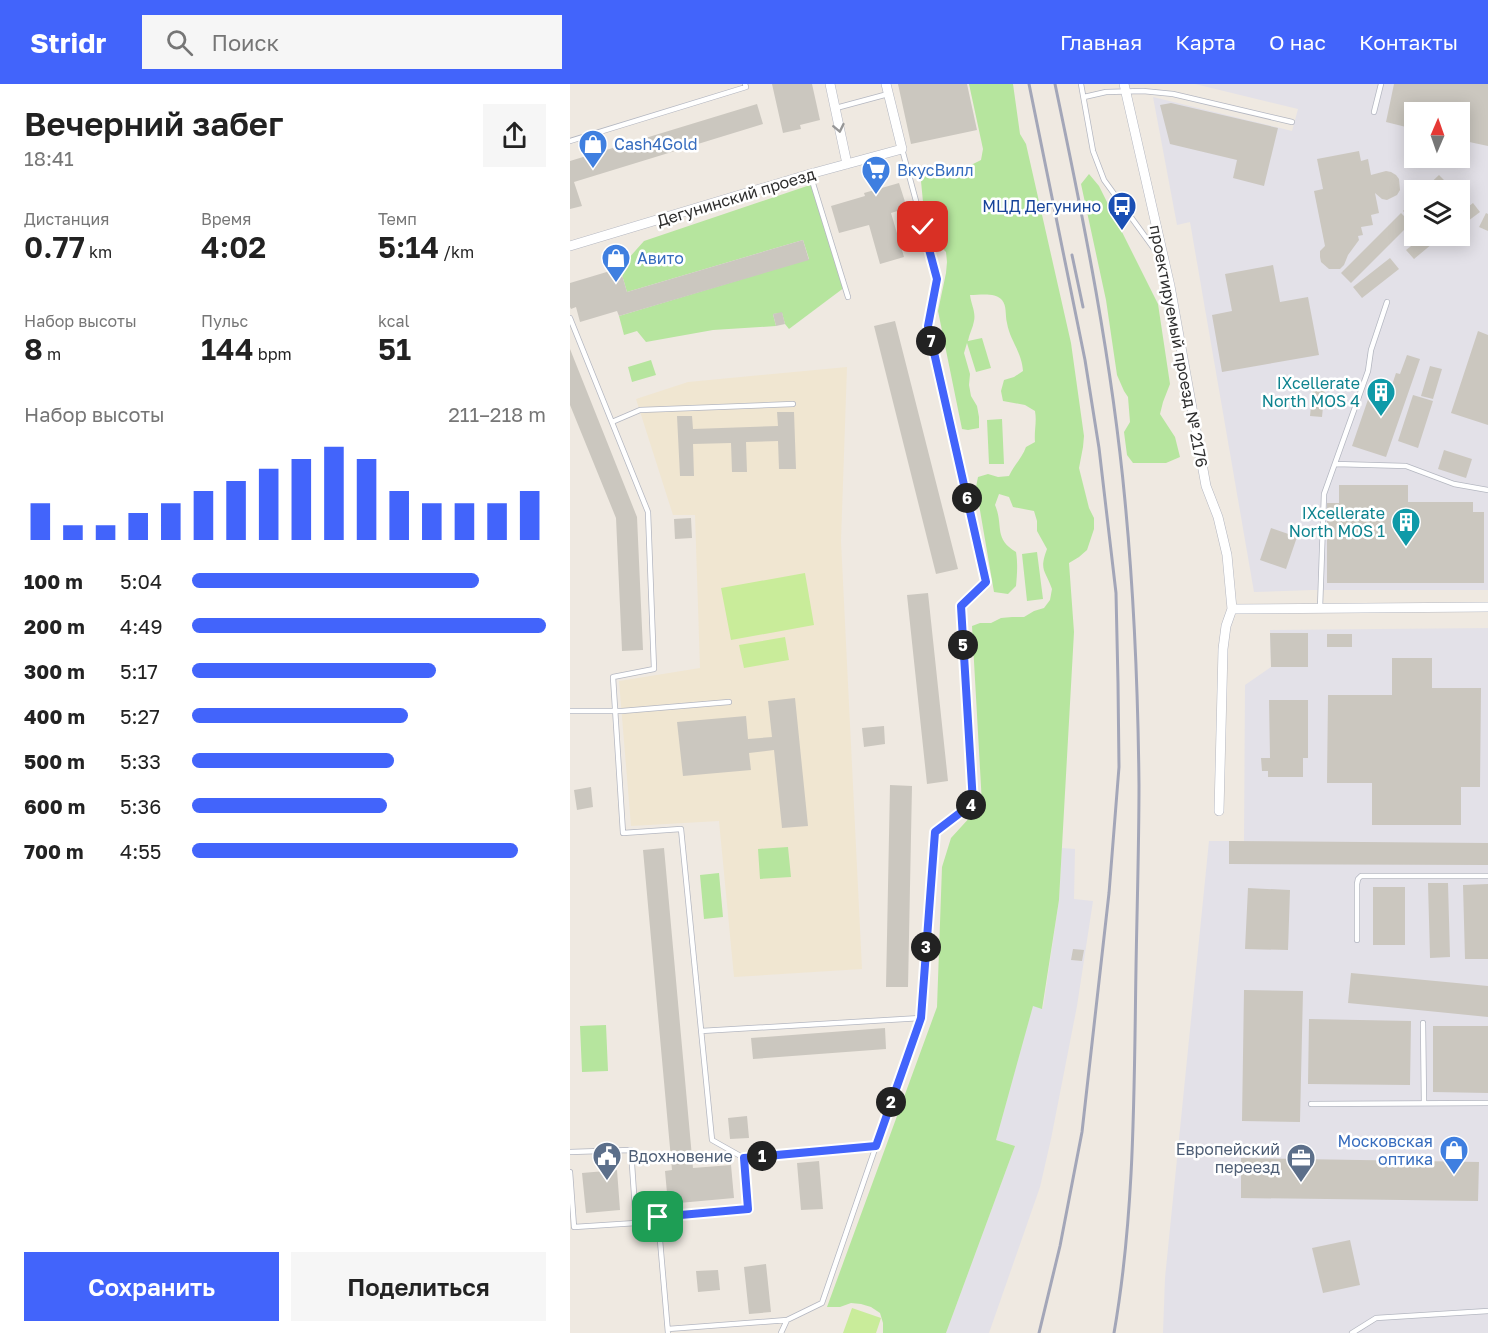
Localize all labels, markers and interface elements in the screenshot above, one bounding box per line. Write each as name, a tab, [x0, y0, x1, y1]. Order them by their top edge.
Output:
search box	[142, 15, 562, 69]
text: Stridr	[30, 26, 106, 59]
icon: search	[163, 26, 196, 59]
text: Поиск	[211, 29, 279, 56]
text: Главная	[1060, 29, 1142, 55]
text: Карта	[1175, 29, 1236, 55]
text: О нас	[1269, 29, 1326, 55]
text: Контакты	[1359, 29, 1458, 55]
north arrow	[1404, 102, 1470, 168]
map controls	[1404, 102, 1470, 246]
text: Вечерний забег	[24, 104, 284, 143]
button: share	[483, 104, 546, 167]
one-way arrow	[831, 123, 844, 133]
shop icon: Cash4Gold	[577, 128, 609, 170]
place label: Cash4Gold	[614, 134, 698, 154]
text: 18:41	[24, 146, 74, 170]
supermarket icon: ВкусВилл	[860, 154, 892, 196]
place label: ВкусВилл	[897, 160, 974, 180]
street label: Дегунинский проезд	[654, 163, 818, 231]
button: layers	[1404, 180, 1470, 246]
bus stop icon: МЦД Дегунино	[1106, 190, 1138, 232]
place label: МЦД Дегунино	[982, 196, 1101, 216]
pin	[897, 201, 948, 252]
text: Дистанция	[24, 209, 109, 229]
text: Время	[201, 209, 251, 229]
text: Темп	[378, 209, 417, 229]
icon: check	[906, 210, 939, 243]
street label: проектируемый проезд № 2176	[1146, 223, 1212, 469]
text: 0.77	[24, 229, 85, 265]
text: 4:02	[201, 229, 266, 265]
text: 5:14	[378, 229, 439, 265]
text: km	[85, 242, 112, 262]
text: /km	[439, 242, 474, 262]
shop icon: Авито	[600, 242, 632, 284]
place label: Авито	[637, 248, 684, 268]
text: Набор высоты	[24, 311, 137, 331]
text: Пульс	[201, 311, 248, 331]
text: kcal	[378, 311, 410, 331]
pin: 7	[916, 326, 946, 356]
text: 8	[24, 331, 43, 367]
text: 144	[201, 331, 254, 367]
text: 51	[378, 331, 411, 367]
text: 7	[927, 331, 935, 351]
text: m	[43, 344, 61, 364]
text: bpm	[254, 344, 292, 364]
place label: IXcellerate North MOS 4	[1262, 373, 1360, 411]
building icon: IXcellerate North MOS 4	[1365, 376, 1397, 418]
text: Набор высоты	[24, 402, 165, 426]
text: 211–218 m	[448, 402, 546, 426]
pin: 6	[952, 483, 982, 513]
text: 6	[962, 488, 972, 508]
place label: IXcellerate North MOS 1	[1289, 503, 1385, 541]
building icon: IXcellerate North MOS 1	[1390, 506, 1422, 548]
text: 100 m	[24, 569, 83, 593]
text: 5:04	[120, 569, 162, 593]
text: 200 m	[24, 614, 85, 638]
text: 4:49	[120, 614, 163, 638]
pin: 5	[948, 630, 978, 660]
text: 5	[958, 635, 968, 655]
text: 300 m	[24, 659, 85, 683]
text: 5:17	[120, 659, 158, 683]
text: 400 m	[24, 704, 85, 728]
text: 5:27	[120, 704, 160, 728]
text: 500 m	[24, 749, 85, 773]
text: 5:33	[120, 749, 161, 773]
pin: 4	[956, 790, 986, 820]
text: 600 m	[24, 794, 85, 818]
text: 5:36	[120, 794, 161, 818]
text: 4	[966, 795, 976, 815]
text: 700 m	[24, 839, 83, 863]
text: 4:55	[120, 839, 161, 863]
pin: 3	[911, 932, 941, 962]
text: 3	[921, 937, 931, 957]
pin: 2	[876, 1087, 906, 1117]
text: 2	[886, 1092, 896, 1112]
place label: Московская оптика	[1337, 1131, 1433, 1169]
shop icon: Московская оптика	[1438, 1134, 1470, 1176]
place label: Европейский переезд	[1176, 1139, 1280, 1177]
public building icon: Вдохновение	[591, 1140, 623, 1182]
pin: 1	[747, 1141, 777, 1171]
office icon: Европейский переезд	[1285, 1142, 1317, 1184]
place label: Вдохновение	[628, 1146, 733, 1166]
text: 1	[758, 1146, 766, 1166]
pin	[632, 1191, 683, 1242]
icon: arrive	[641, 1200, 674, 1233]
button: Сохранить	[24, 1252, 279, 1321]
button: Поделиться	[291, 1252, 546, 1321]

